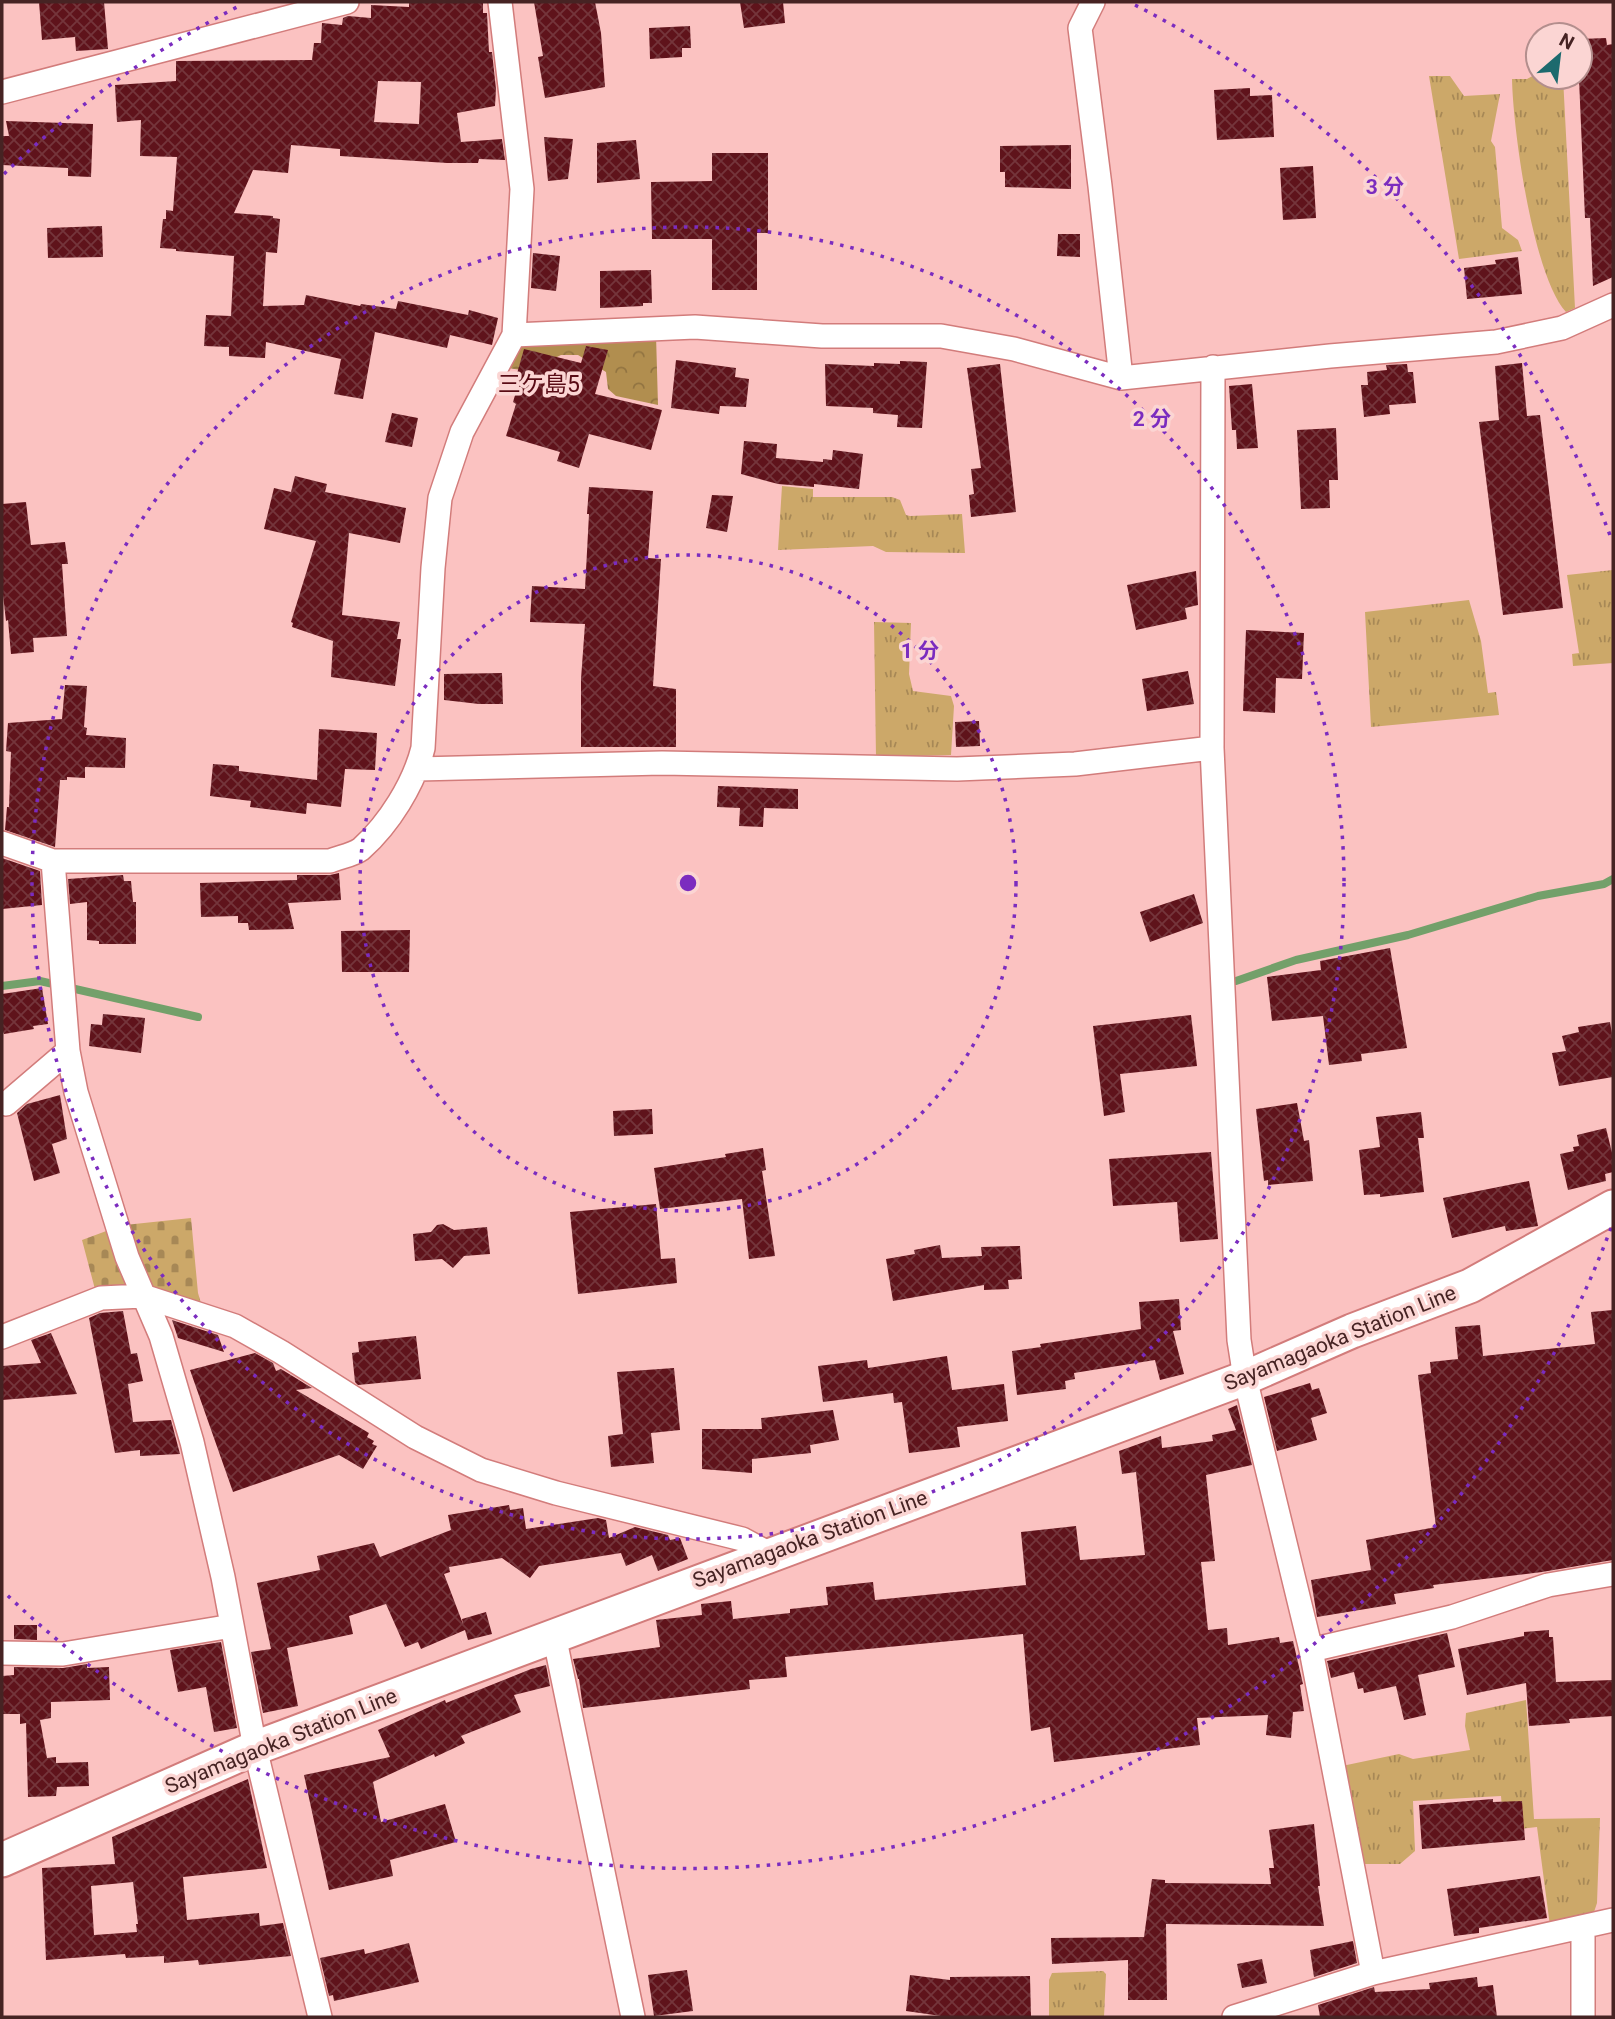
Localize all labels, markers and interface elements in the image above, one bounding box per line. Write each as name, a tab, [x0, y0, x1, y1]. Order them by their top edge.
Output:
north arrow	[1524, 21, 1594, 91]
text: N	[1555, 28, 1578, 55]
text: 3 分	[1366, 175, 1404, 199]
district label: 三ケ島5	[498, 371, 580, 398]
text: 2 分	[1133, 407, 1171, 431]
text: 1 分	[901, 639, 939, 663]
centre of rings	[676, 871, 700, 895]
street label: Sayamagaoka Station Line	[1221, 1280, 1459, 1396]
street label: Sayamagaoka Station Line	[689, 1485, 931, 1593]
street label: Sayamagaoka Station Line	[162, 1683, 400, 1799]

